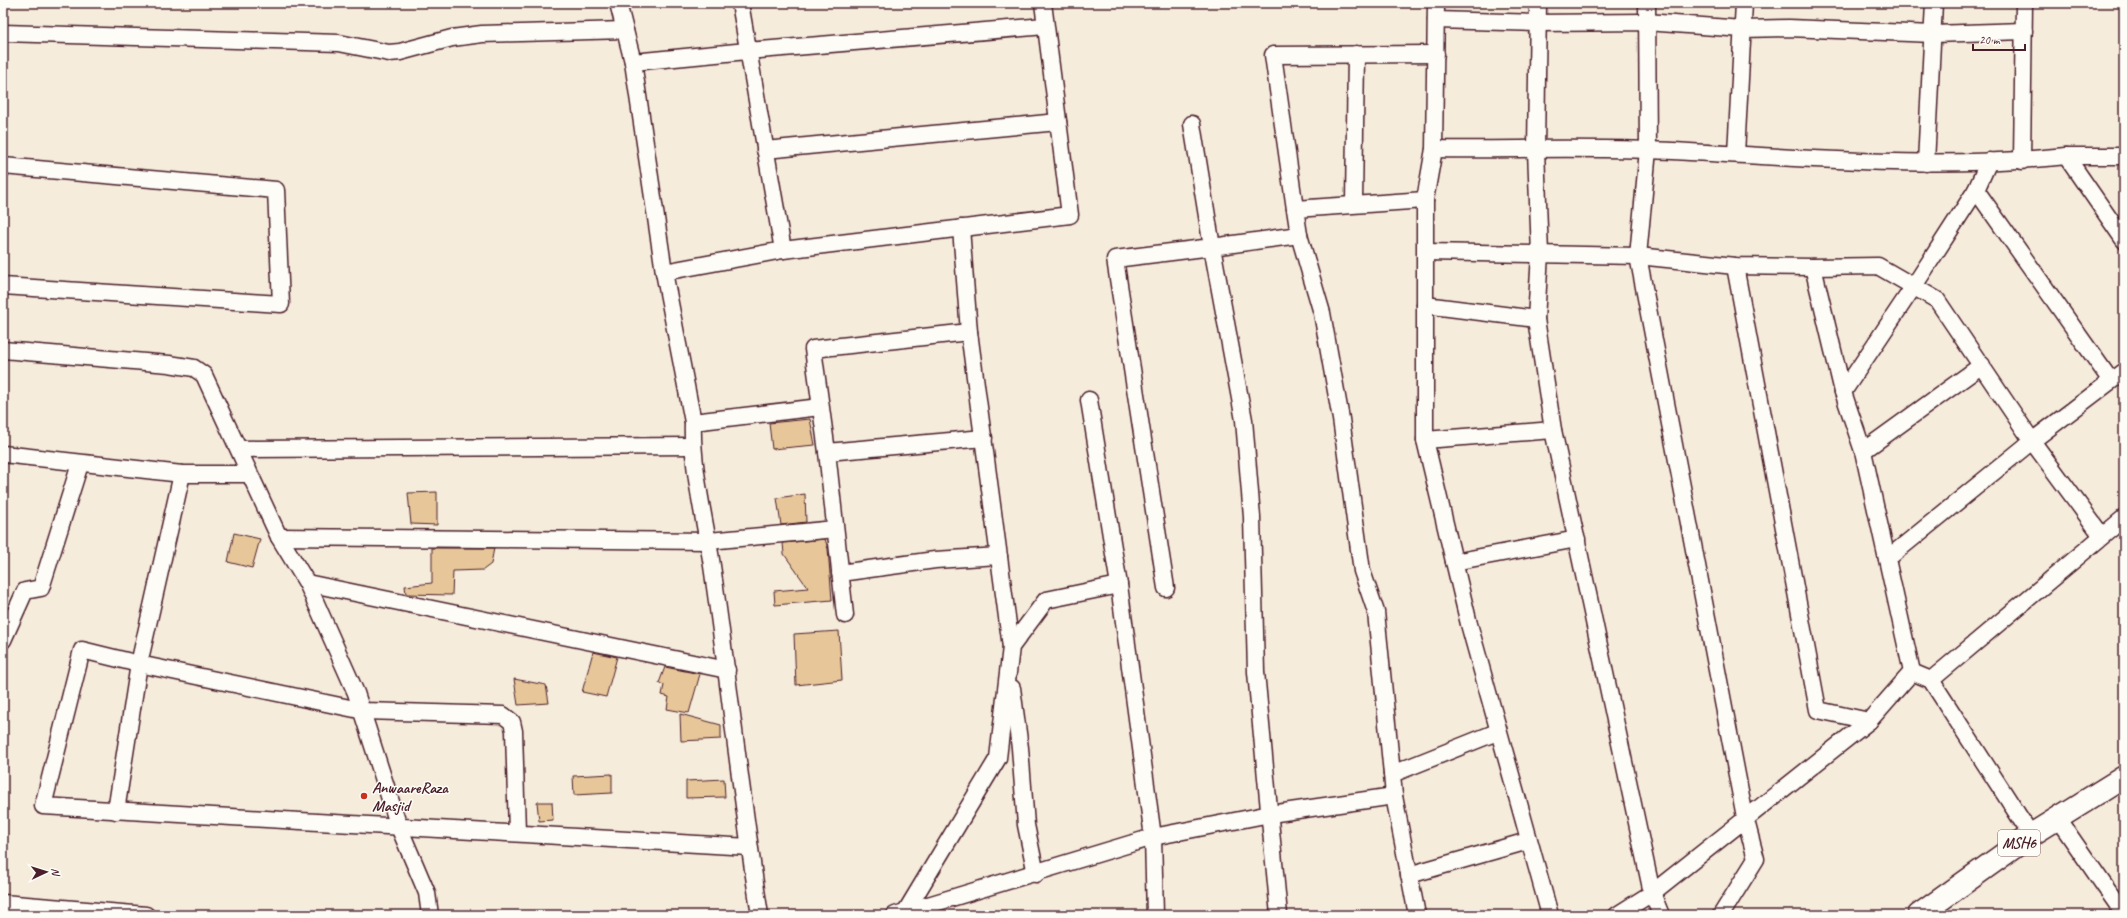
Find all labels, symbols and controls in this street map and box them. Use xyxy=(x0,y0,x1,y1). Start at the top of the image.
scale bar xyxy=(1973,26,2025,52)
text: 20 m xyxy=(1979,32,2001,48)
place label: AnwaareRaza Masjid xyxy=(372,778,449,816)
marker: AnwaareRaza Masjid xyxy=(359,791,369,801)
road number: MSH6 xyxy=(1998,830,2040,856)
north arrow xyxy=(26,852,66,892)
text: N xyxy=(49,867,63,877)

